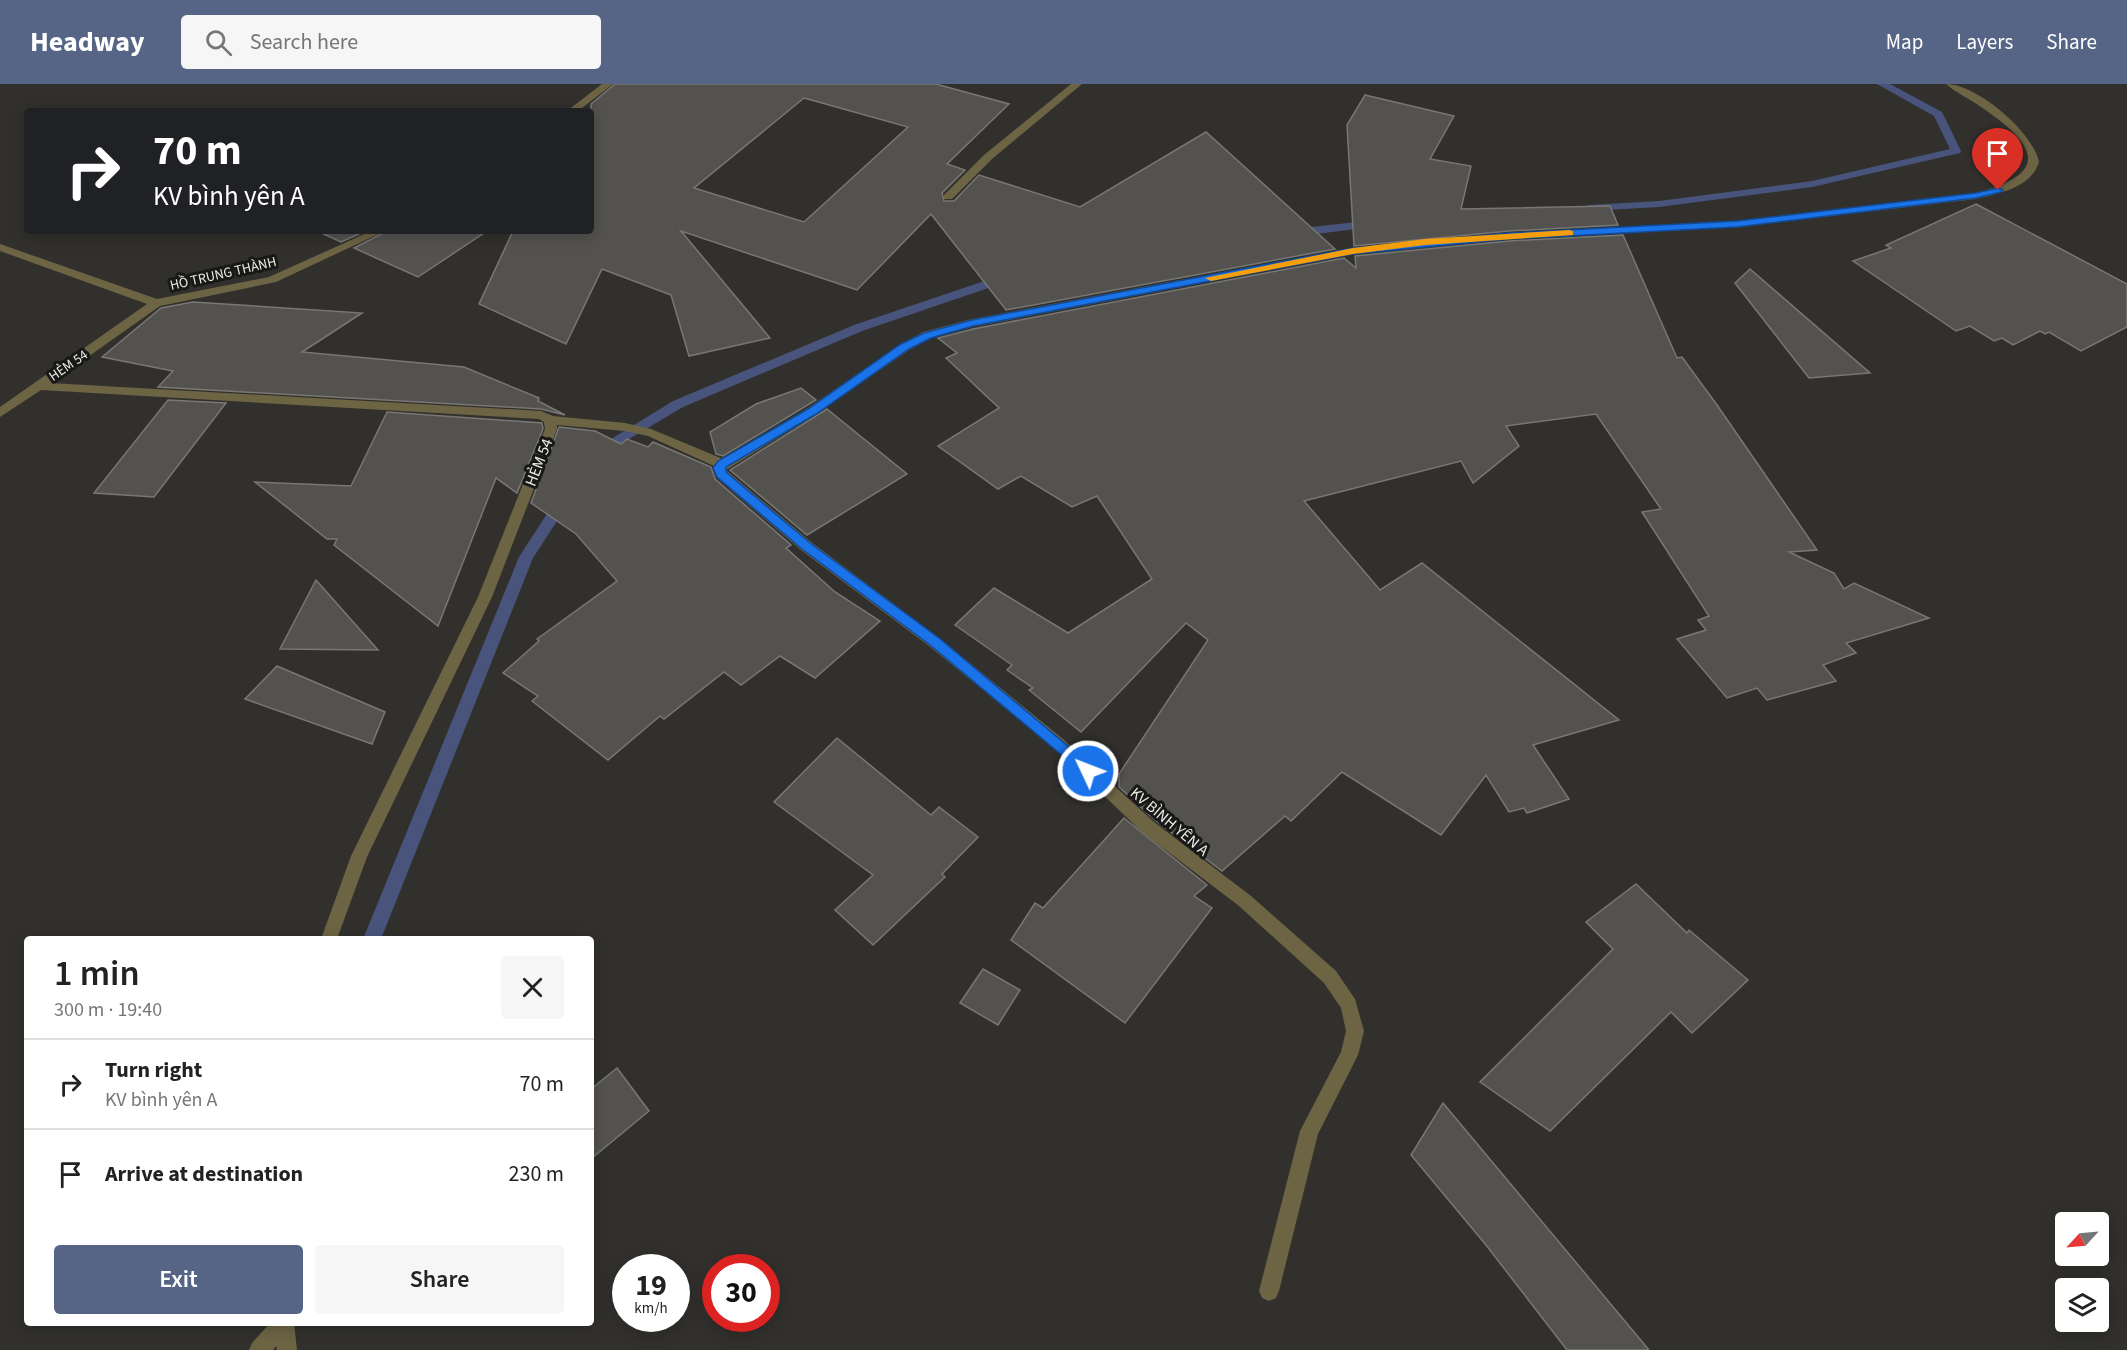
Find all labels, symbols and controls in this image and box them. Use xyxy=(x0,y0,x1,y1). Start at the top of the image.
search box xyxy=(181,15,601,69)
text: Headway xyxy=(30,22,145,62)
icon: search xyxy=(202,26,235,59)
text: Search here xyxy=(250,26,358,58)
text: Map xyxy=(1886,27,1923,57)
text: Layers xyxy=(1956,27,2013,57)
text: Share xyxy=(2046,27,2097,57)
text: 70 m xyxy=(153,121,242,181)
pin xyxy=(1972,128,2023,190)
icon: right xyxy=(54,132,132,210)
icon: arrive xyxy=(1981,137,2014,170)
text: KV bình yên A xyxy=(153,177,305,216)
street label: HỒ TRUNG THÀNH xyxy=(168,252,278,296)
street label: HẺM 54 xyxy=(45,345,92,386)
street label: HẺM 54 xyxy=(520,435,558,489)
position arrow xyxy=(1056,739,1120,803)
street label: KV BÌNH YÊN A xyxy=(1125,782,1214,861)
text: 1 min xyxy=(54,948,140,999)
button: close xyxy=(501,956,564,1019)
text: 300 m · 19:40 xyxy=(54,996,162,1024)
text: Turn right xyxy=(105,1054,202,1086)
icon: right xyxy=(54,1068,87,1101)
text: 70 m xyxy=(519,1068,564,1100)
text: KV bình yên A xyxy=(105,1086,217,1114)
icon: arrive xyxy=(54,1158,87,1191)
text: Arrive at destination xyxy=(105,1158,303,1190)
text: 230 m xyxy=(509,1158,564,1190)
north arrow xyxy=(2055,1212,2109,1266)
map controls xyxy=(2055,1212,2109,1332)
button: Exit xyxy=(54,1245,303,1314)
button: Share xyxy=(315,1245,564,1314)
speed limit sign: 30 xyxy=(702,1254,780,1332)
text: 19 xyxy=(635,1264,667,1307)
button: layers xyxy=(2055,1278,2109,1332)
text: km/h xyxy=(634,1298,668,1319)

